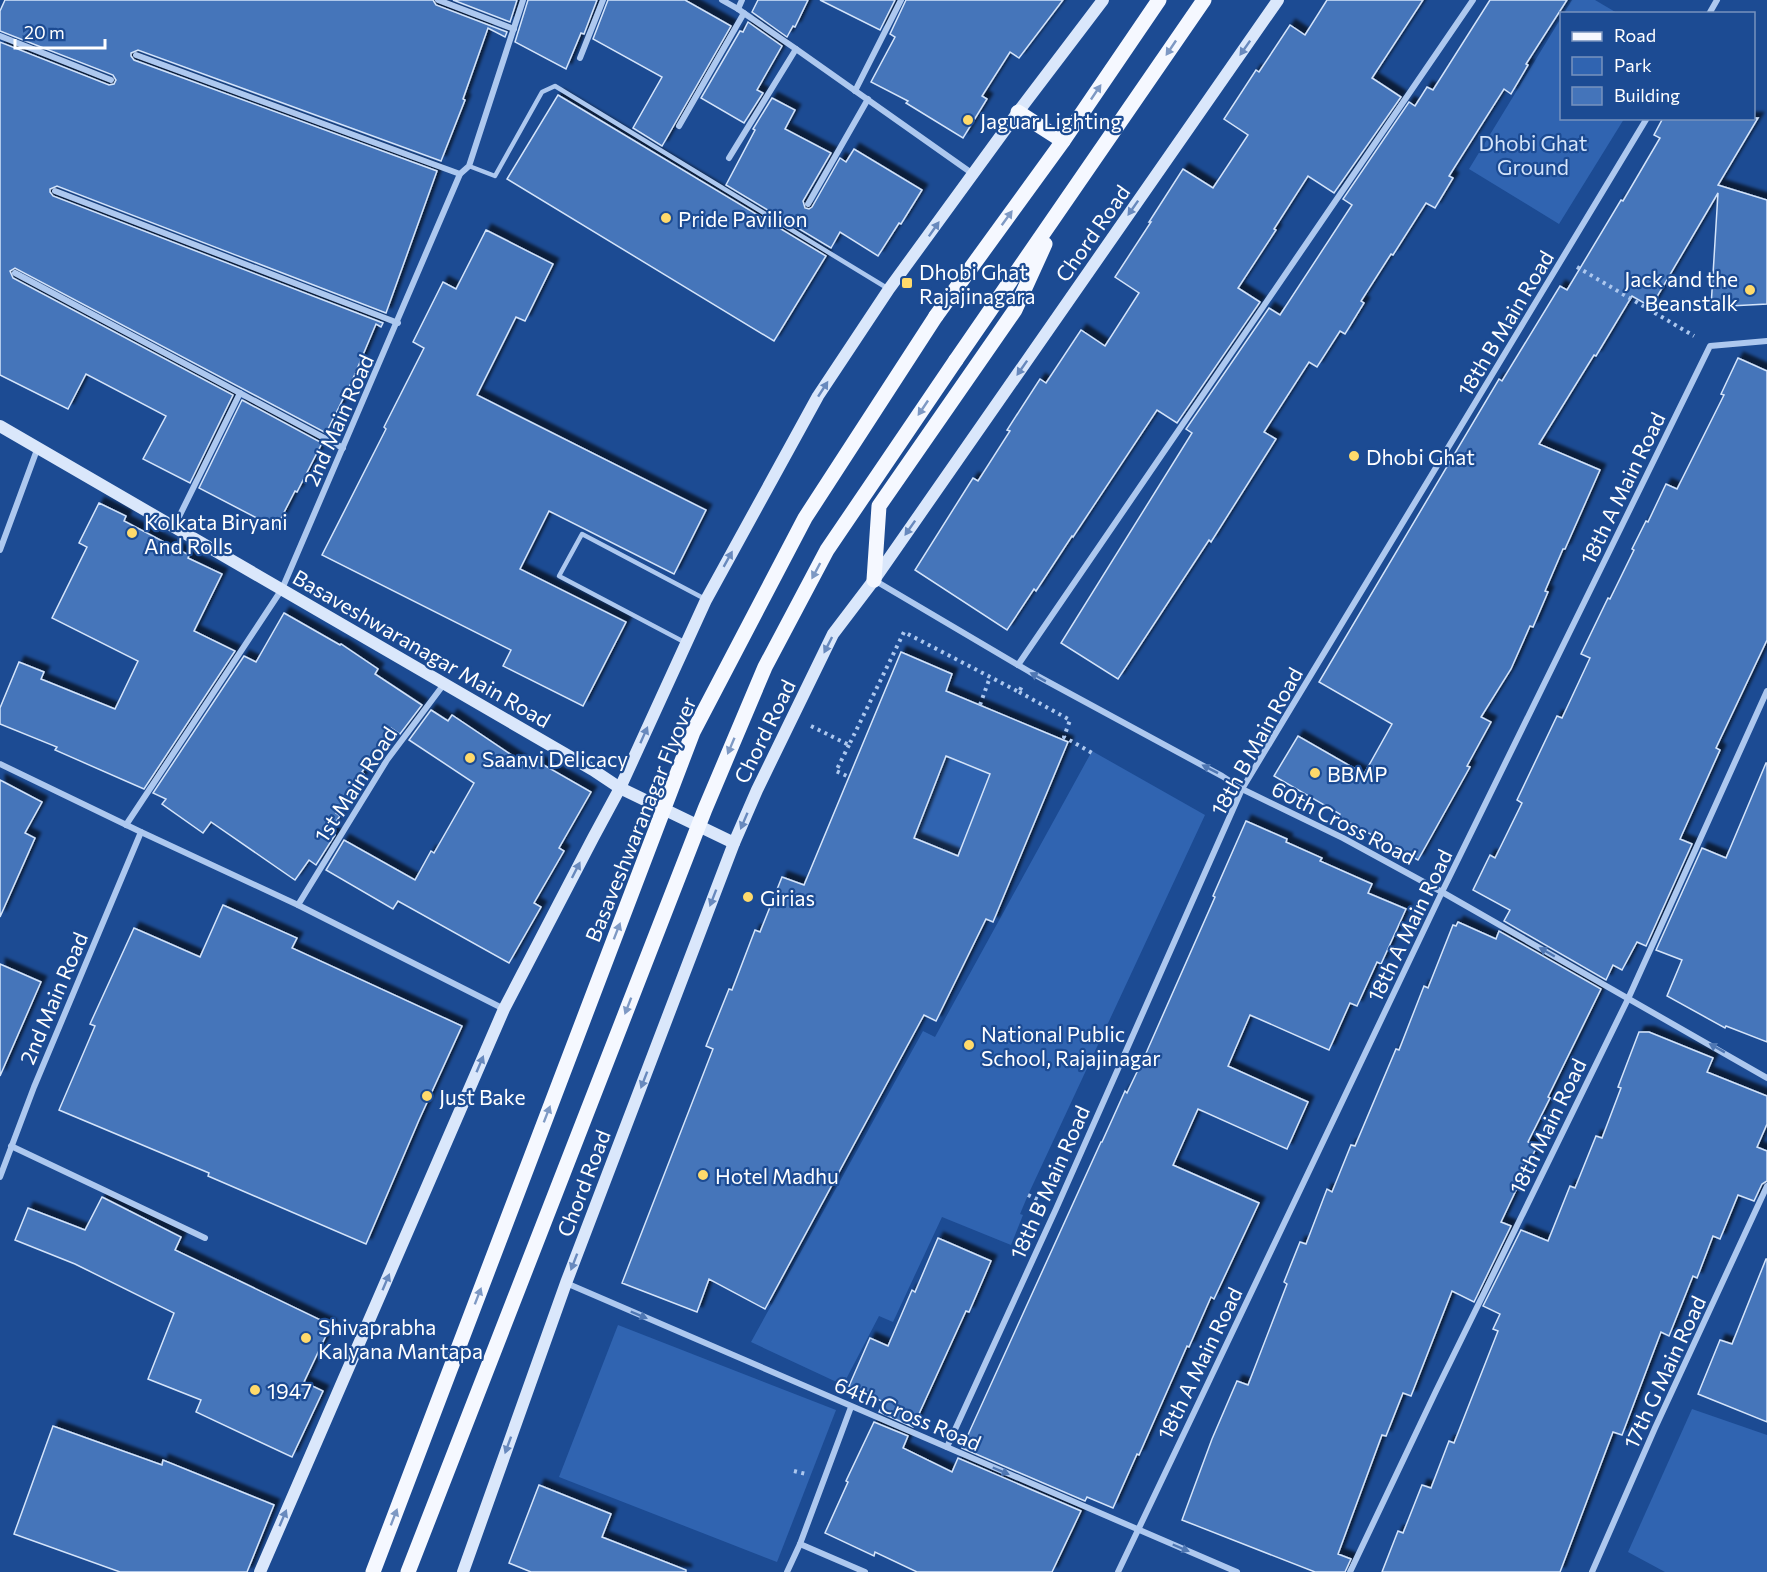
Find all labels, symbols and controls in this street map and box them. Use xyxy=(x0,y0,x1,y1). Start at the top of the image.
scale bar xyxy=(15,12,105,50)
legend xyxy=(1560,12,1755,120)
text: 20 m xyxy=(24,21,65,43)
text: Road xyxy=(1614,24,1656,46)
one-way arrow xyxy=(1165,40,1177,56)
one-way arrow xyxy=(1240,40,1251,56)
text: Park xyxy=(1614,54,1652,76)
text: Building xyxy=(1614,84,1680,106)
one-way arrow xyxy=(1090,85,1102,101)
place label: Jaguar Lighting xyxy=(980,108,1122,133)
marker: Jaguar Lighting xyxy=(961,113,975,127)
park label: Dhobi Ghat Ground xyxy=(1479,130,1587,179)
street label: Chord Road xyxy=(1050,180,1134,286)
one-way arrow xyxy=(1128,200,1139,216)
place label: Pride Pavilion xyxy=(678,206,808,231)
one-way arrow xyxy=(1001,210,1013,226)
marker: Pride Pavilion xyxy=(659,211,673,225)
one-way arrow xyxy=(928,221,940,237)
street label: 18th B Main Road xyxy=(1452,246,1558,400)
place label: Dhobi Ghat Rajajinagara xyxy=(919,259,1035,308)
place label: Jack and the Beanstalk xyxy=(1624,266,1738,315)
marker: Dhobi Ghat Rajajinagara xyxy=(900,276,914,290)
marker: Jack and the Beanstalk xyxy=(1743,283,1757,297)
street label: 2nd Main Road xyxy=(298,350,378,490)
one-way arrow xyxy=(1016,359,1028,375)
one-way arrow xyxy=(817,381,828,397)
one-way arrow xyxy=(918,400,929,416)
street label: 18th A Main Road xyxy=(1574,408,1670,568)
place label: Dhobi Ghat xyxy=(1366,444,1475,469)
marker: Dhobi Ghat xyxy=(1347,449,1361,463)
place label: Kolkata Biryani And Rolls xyxy=(144,509,288,558)
one-way arrow xyxy=(904,519,916,535)
marker: Kolkata Biryani And Rolls xyxy=(125,526,139,540)
one-way arrow xyxy=(723,551,734,567)
one-way arrow xyxy=(811,563,821,580)
street label: Basaveshwaranagar Main Road xyxy=(289,564,555,732)
one-way arrow xyxy=(823,636,833,654)
street label: 18th B Main Road xyxy=(1205,663,1307,819)
one-way arrow xyxy=(1030,671,1046,682)
street label: Chord Road xyxy=(728,675,800,787)
street label: Basaveshwaranagar Flyover xyxy=(579,693,701,945)
street label: 1st Main Road xyxy=(308,722,402,846)
one-way arrow xyxy=(640,726,650,744)
one-way arrow xyxy=(726,738,736,756)
place label: Saanvi Delicacy xyxy=(482,746,628,771)
marker: Saanvi Delicacy xyxy=(463,751,477,765)
place label: BBMP xyxy=(1327,761,1387,786)
one-way arrow xyxy=(1201,764,1218,774)
marker: BBMP xyxy=(1308,766,1322,780)
street label: 60th Cross Road xyxy=(1268,775,1420,869)
one-way arrow xyxy=(739,812,748,829)
street label: 18th A Main Road xyxy=(1361,845,1457,1005)
one-way arrow xyxy=(571,862,580,879)
place label: Girias xyxy=(760,885,815,910)
one-way arrow xyxy=(708,889,717,907)
marker: Girias xyxy=(741,890,755,904)
one-way arrow xyxy=(612,922,622,940)
street label: 2nd Main Road xyxy=(14,928,92,1068)
one-way arrow xyxy=(1539,947,1555,958)
one-way arrow xyxy=(623,997,633,1015)
place label: National Public School, Rajajinagar xyxy=(981,1021,1161,1070)
marker: National Public School, Rajajinagar xyxy=(962,1038,976,1052)
one-way arrow xyxy=(1708,1043,1725,1053)
street label: 18th Main Road xyxy=(1503,1054,1591,1198)
one-way arrow xyxy=(475,1055,485,1073)
one-way arrow xyxy=(638,1071,648,1089)
place label: Just Bake xyxy=(439,1084,526,1109)
marker: Just Bake xyxy=(420,1089,434,1103)
street label: 18th B Main Road xyxy=(1004,1101,1094,1263)
one-way arrow xyxy=(543,1104,553,1122)
street label: Chord Road xyxy=(551,1126,615,1240)
place label: Hotel Madhu xyxy=(715,1163,839,1188)
marker: Hotel Madhu xyxy=(696,1168,710,1182)
one-way arrow xyxy=(569,1253,578,1271)
one-way arrow xyxy=(381,1272,391,1290)
street label: 18th A Main Road xyxy=(1151,1283,1247,1443)
one-way arrow xyxy=(474,1287,483,1305)
street label: 17th G Main Road xyxy=(1618,1292,1710,1452)
one-way arrow xyxy=(630,1310,648,1320)
place label: Shivaprabha Kalyana Mantapa xyxy=(318,1314,483,1363)
marker: Shivaprabha Kalyana Mantapa xyxy=(299,1331,313,1345)
street label: 64th Cross Road xyxy=(831,1371,985,1455)
place label: 1947 xyxy=(267,1378,312,1403)
marker: 1947 xyxy=(248,1383,262,1397)
one-way arrow xyxy=(502,1437,512,1455)
one-way arrow xyxy=(993,1466,1011,1476)
one-way arrow xyxy=(389,1508,399,1526)
one-way arrow xyxy=(279,1510,288,1527)
one-way arrow xyxy=(1172,1543,1190,1553)

